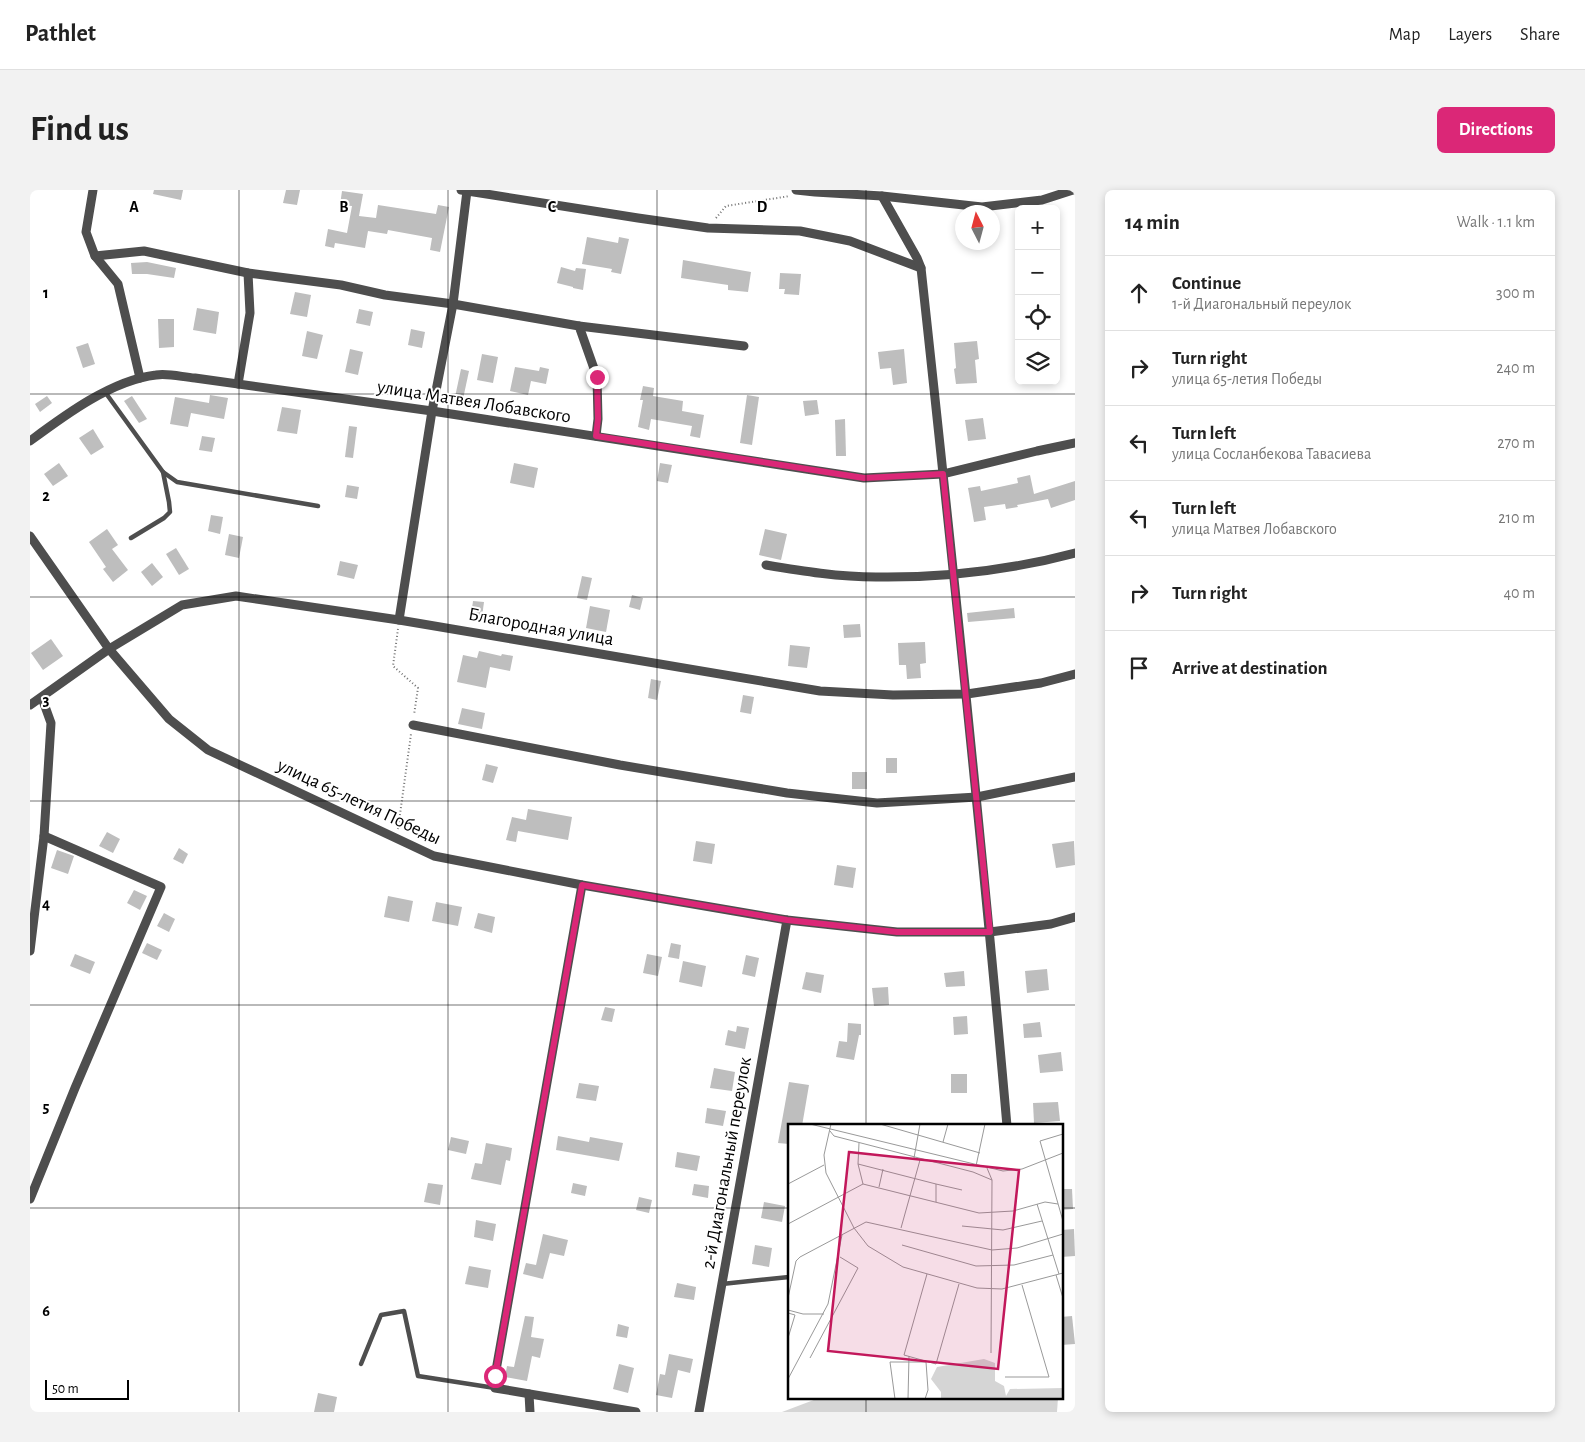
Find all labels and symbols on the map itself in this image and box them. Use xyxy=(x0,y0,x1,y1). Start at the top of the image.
text: A xyxy=(129,199,139,215)
text: B xyxy=(339,199,349,215)
text: C xyxy=(548,199,557,215)
text: D xyxy=(757,199,768,215)
north arrow xyxy=(955,205,1000,250)
text: 1 xyxy=(43,285,49,301)
route end xyxy=(586,366,609,389)
street label: улица Матвея Лобавского xyxy=(375,377,572,427)
text: 2 xyxy=(42,488,50,504)
street label: Благородная улица xyxy=(467,605,616,649)
text: 3 xyxy=(43,692,50,708)
street label: улица 65-летия Победы xyxy=(273,755,444,848)
text: 4 xyxy=(42,896,50,912)
street label: 2-й Диагональный переулок xyxy=(699,1055,755,1271)
text: 5 xyxy=(43,1099,50,1115)
inset map xyxy=(788,1124,1062,1400)
text: 6 xyxy=(42,1303,50,1319)
route start xyxy=(484,1365,507,1388)
scale bar xyxy=(45,1377,129,1400)

